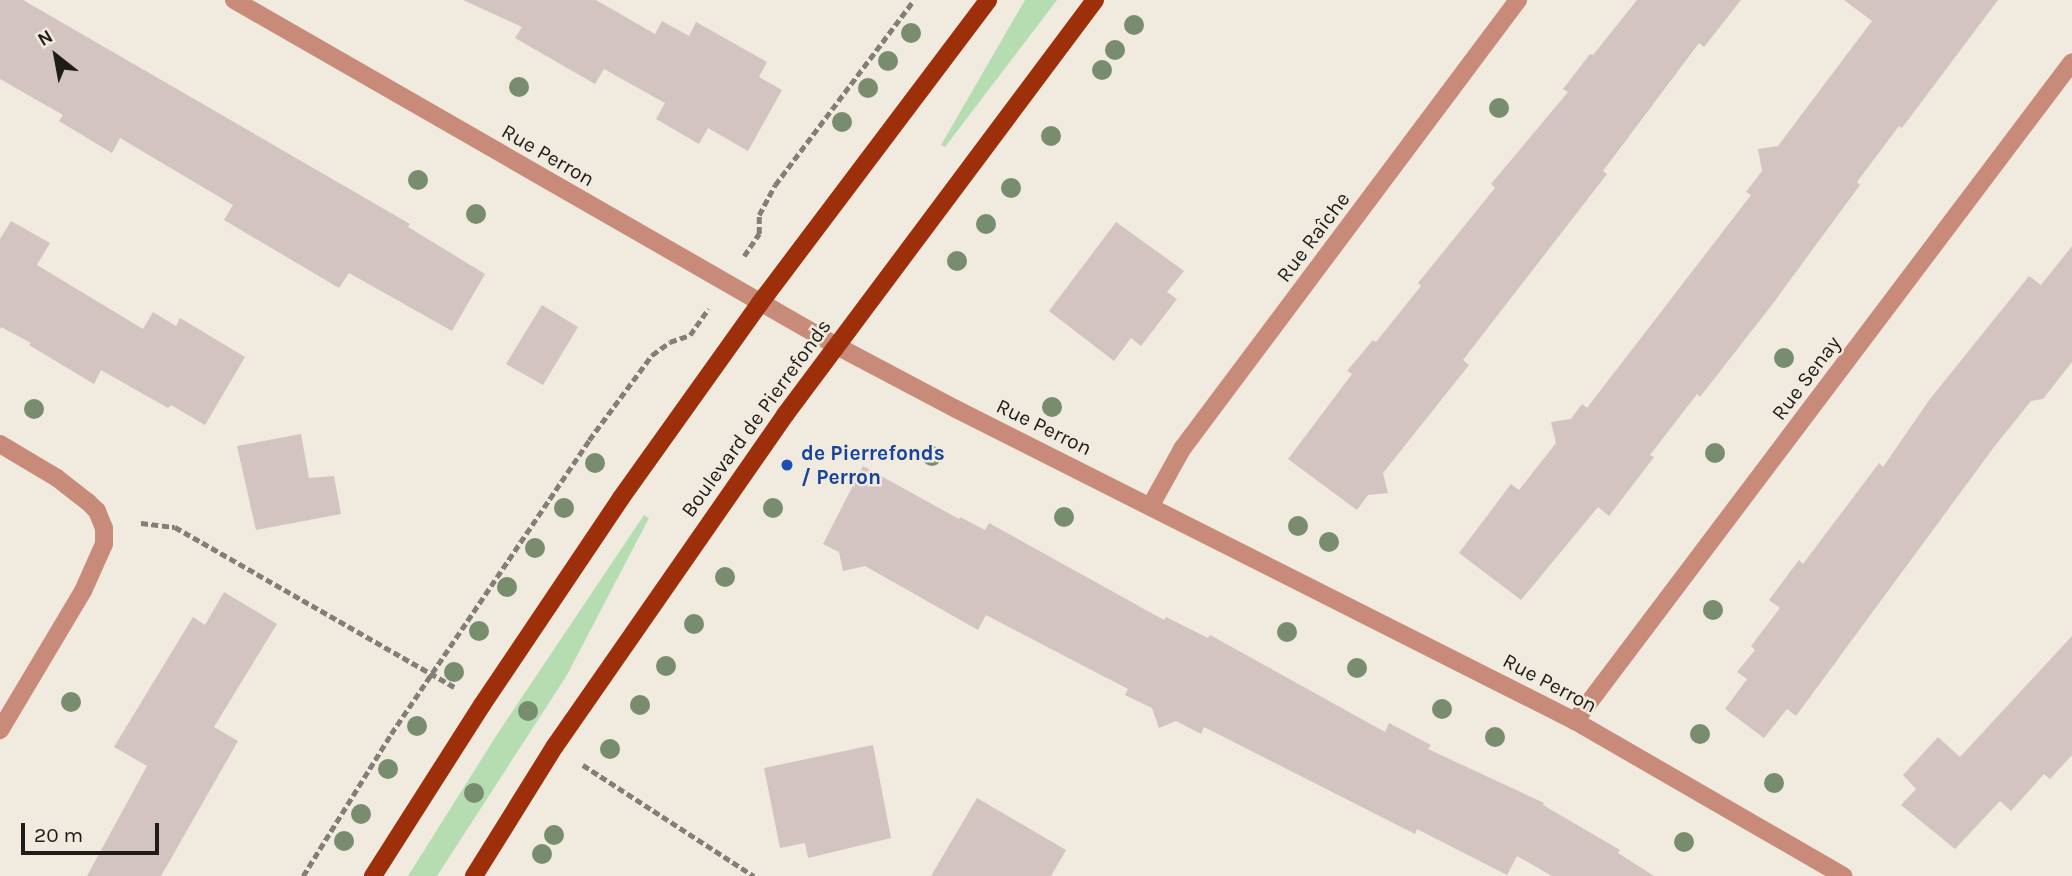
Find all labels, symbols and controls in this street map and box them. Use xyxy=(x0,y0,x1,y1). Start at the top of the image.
north arrow xyxy=(21,21,91,91)
text: N xyxy=(34,25,57,51)
street label: Rue Perron xyxy=(497,118,599,192)
street label: Rue Raîche xyxy=(1271,187,1355,287)
street label: Boulevard de Pierrefonds xyxy=(676,314,836,522)
street label: Rue Senay xyxy=(1766,331,1846,425)
street label: Rue Perron xyxy=(992,393,1096,461)
place label: de Pierrefonds / Perron xyxy=(801,440,945,490)
marker: de Pierrefonds / Perron xyxy=(779,457,795,473)
street label: Rue Perron xyxy=(1499,648,1601,718)
scale bar xyxy=(24,810,163,854)
text: 20 m xyxy=(34,823,83,847)

